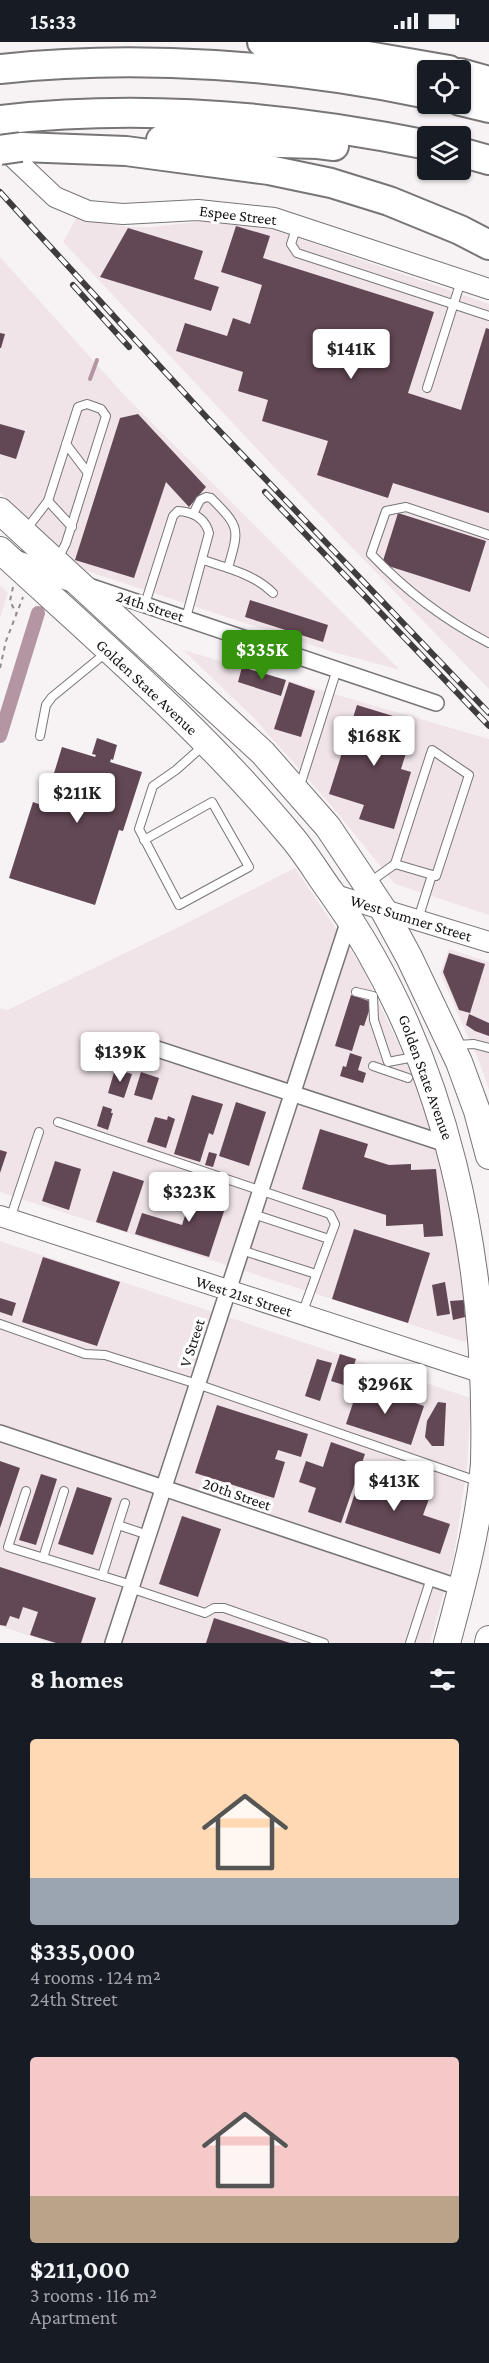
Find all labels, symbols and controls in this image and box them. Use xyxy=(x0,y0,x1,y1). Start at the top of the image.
text: 15:33 xyxy=(30,9,77,34)
map controls xyxy=(417,60,471,180)
button: locate xyxy=(417,60,471,114)
button: layers xyxy=(417,126,471,180)
street label: Espee Street xyxy=(198,202,278,229)
pin: $141K xyxy=(309,329,393,380)
text: $141K xyxy=(327,337,375,359)
street label: 24th Street xyxy=(114,587,187,625)
pin: $335K xyxy=(220,630,304,681)
street label: Golden State Avenue xyxy=(93,636,201,738)
text: $335K xyxy=(236,638,288,660)
pin: $168K xyxy=(332,716,416,767)
text: $168K xyxy=(348,724,400,746)
pin: $211K xyxy=(35,773,119,824)
text: $211K xyxy=(53,781,101,803)
street label: West Sumner Street xyxy=(348,891,475,945)
street label: Golden State Avenue xyxy=(395,1012,457,1142)
pin: $139K xyxy=(78,1032,162,1083)
text: $139K xyxy=(95,1040,145,1062)
pin: $323K xyxy=(147,1172,231,1223)
text: $323K xyxy=(163,1180,215,1202)
street label: West 21st Street xyxy=(194,1272,295,1320)
street label: V Street xyxy=(176,1316,208,1369)
pin: $296K xyxy=(343,1364,427,1415)
text: $296K xyxy=(358,1372,412,1394)
pin: $413K xyxy=(352,1461,436,1512)
text: $413K xyxy=(369,1469,419,1491)
street label: 20th Street xyxy=(201,1474,274,1514)
icon: filters xyxy=(426,1663,459,1696)
text: 8 homes xyxy=(30,1665,123,1694)
icon: home xyxy=(191,1778,299,1886)
text: $335,000 xyxy=(30,1937,135,1966)
text: 4 rooms · 124 m² xyxy=(30,1966,161,1988)
text: 24th Street xyxy=(30,1988,118,2010)
icon: home xyxy=(191,2096,299,2204)
text: $211,000 xyxy=(30,2255,130,2284)
text: 3 rooms · 116 m² xyxy=(30,2284,157,2306)
text: Apartment xyxy=(30,2306,117,2328)

